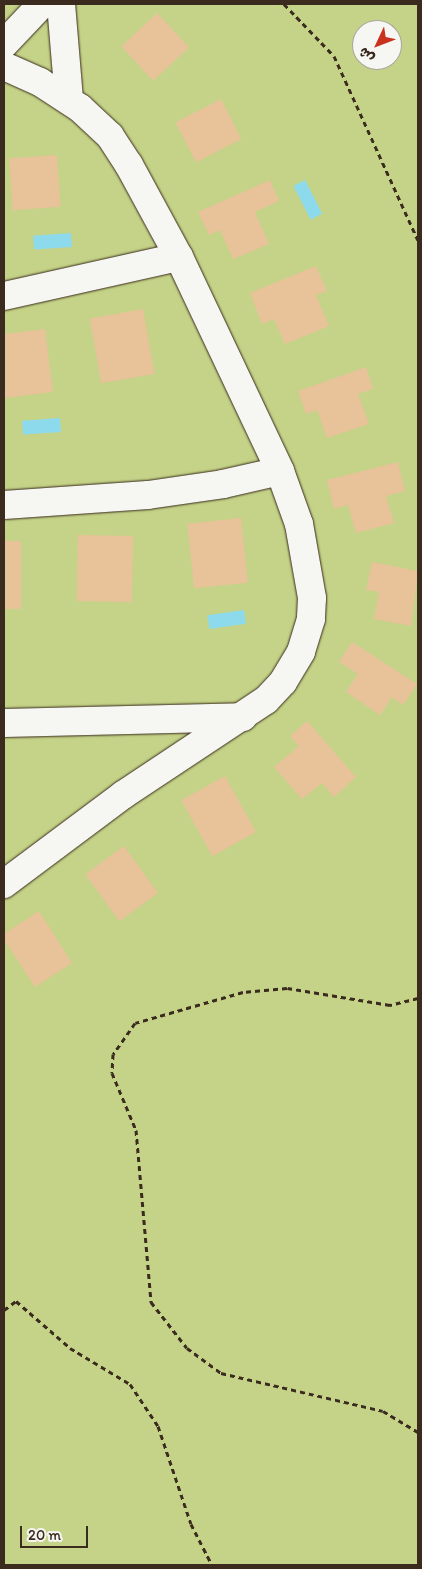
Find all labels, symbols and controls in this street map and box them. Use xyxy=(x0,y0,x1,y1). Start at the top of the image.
north arrow xyxy=(352,20,402,70)
text: ش xyxy=(355,43,378,66)
scale bar xyxy=(22,1516,90,1548)
text: 20 m xyxy=(28,1526,61,1544)

